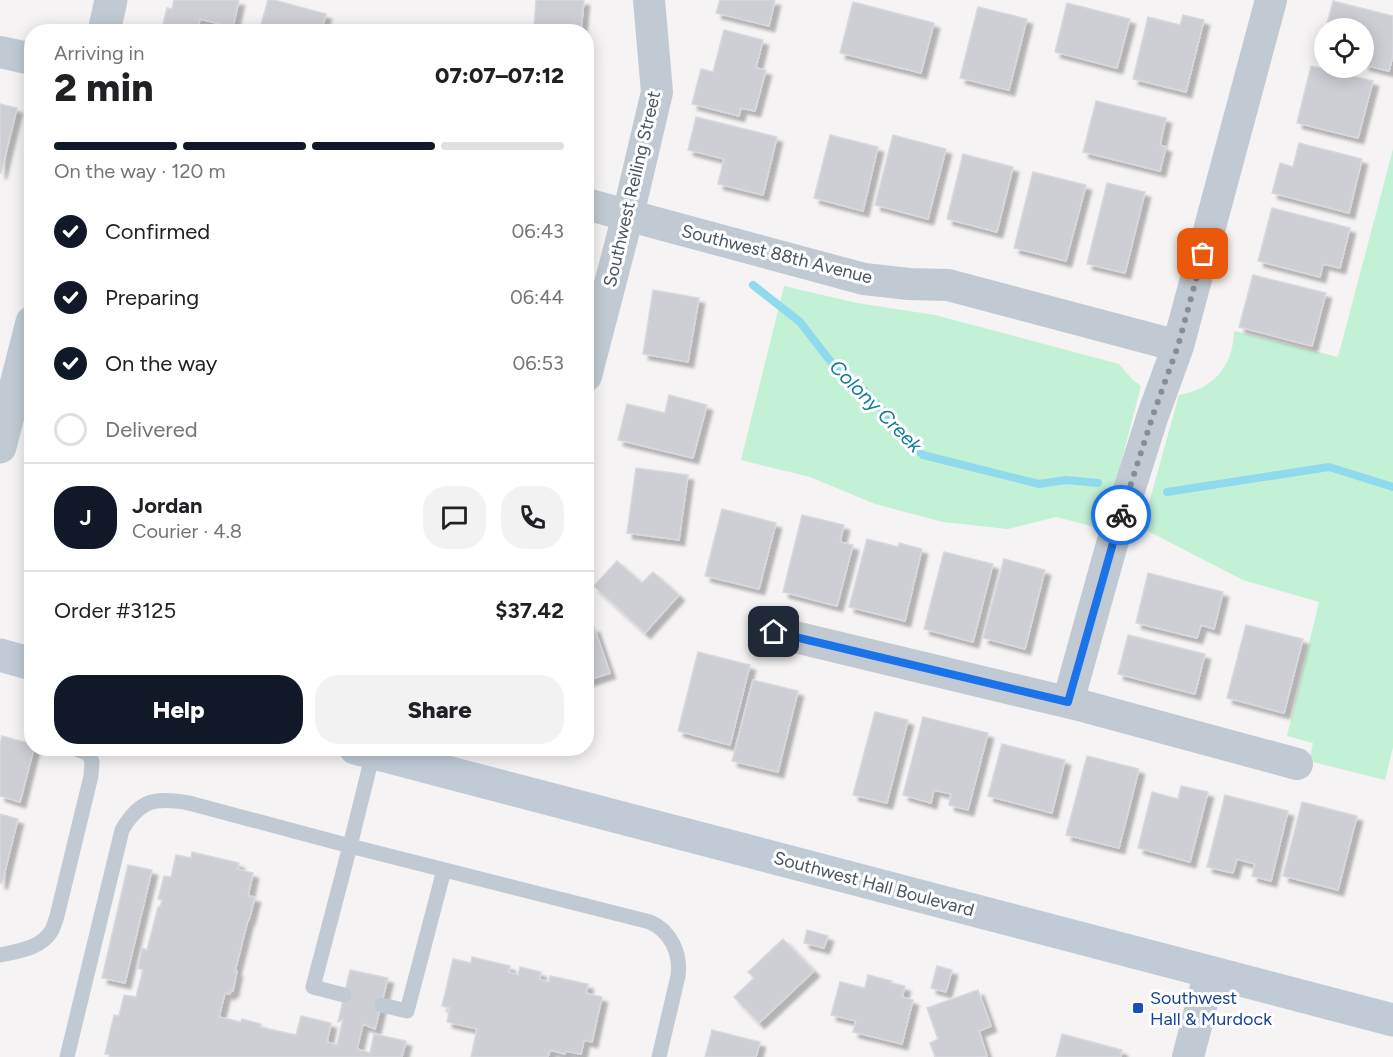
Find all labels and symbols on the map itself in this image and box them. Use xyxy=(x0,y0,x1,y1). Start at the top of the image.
street label: Southwest Reiling Street xyxy=(599,89,665,289)
street label: Southwest 88th Avenue xyxy=(679,220,875,288)
pin xyxy=(1177,228,1228,279)
water label: Colony Creek xyxy=(825,355,928,458)
courier xyxy=(1091,485,1151,545)
pin xyxy=(748,606,799,657)
street label: Southwest Hall Boulevard xyxy=(771,847,977,921)
place label: Southwest Hall & Murdock xyxy=(1150,987,1272,1030)
marker: Southwest Hall & Murdock xyxy=(1131,1001,1145,1015)

